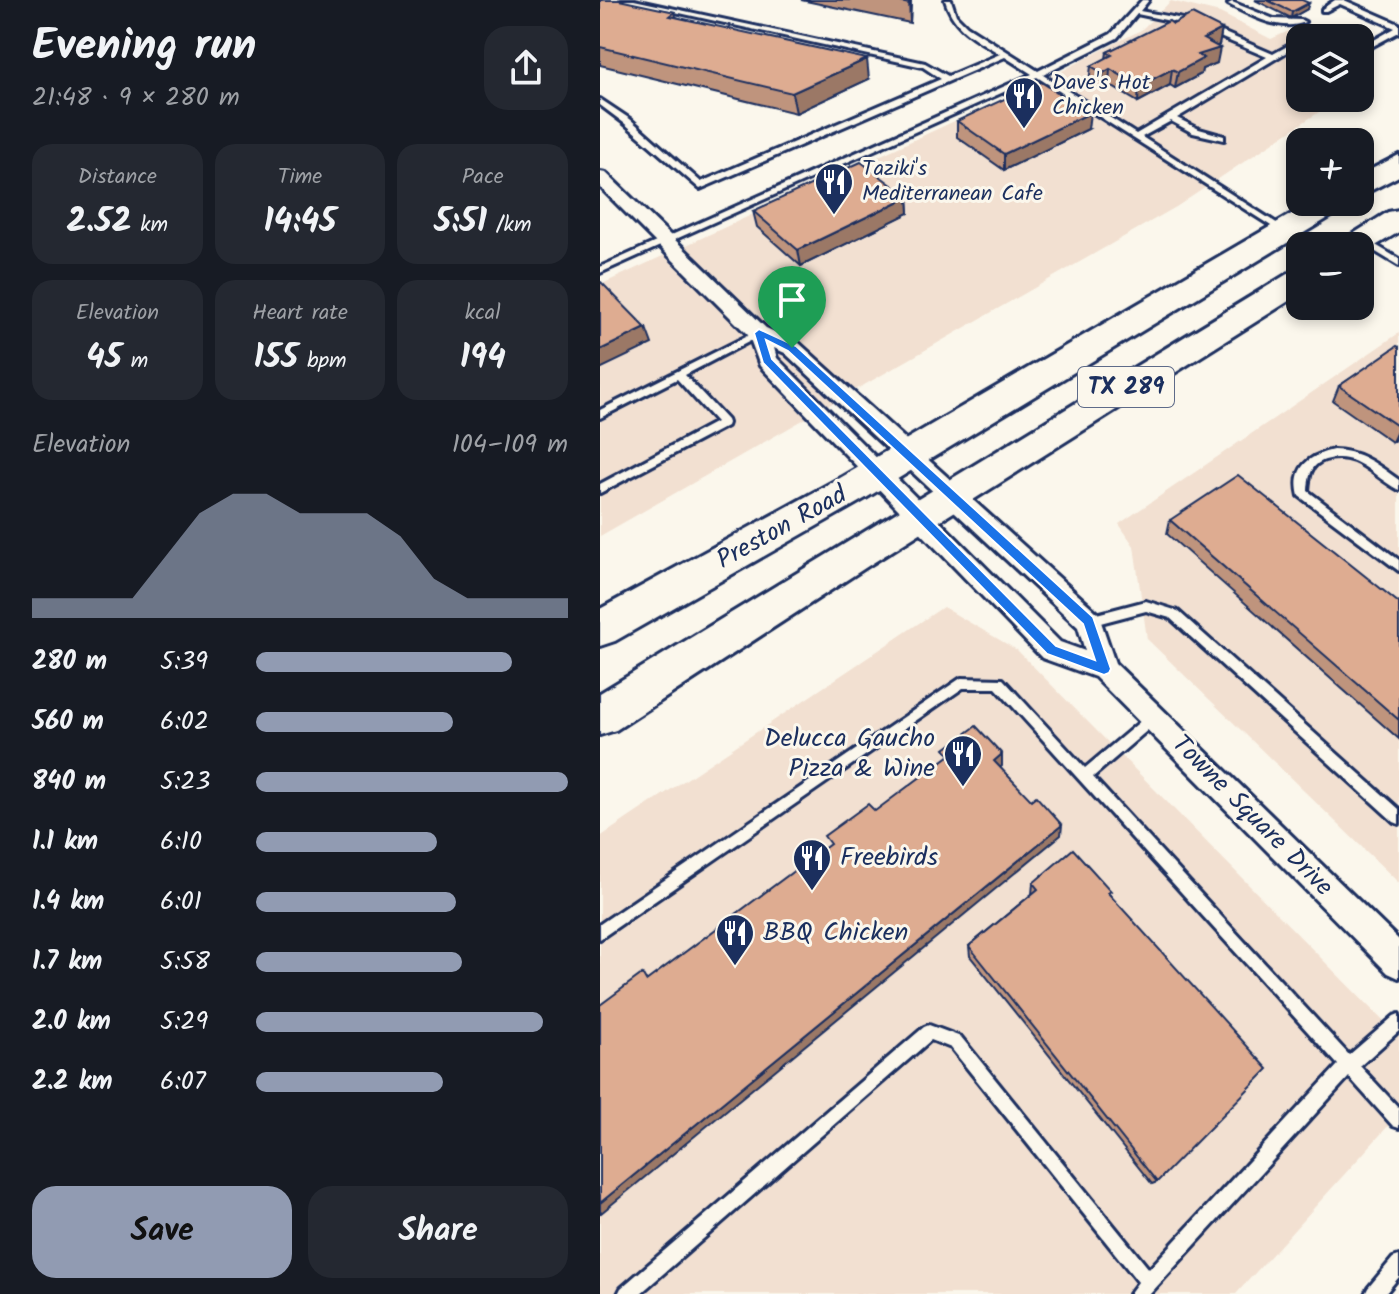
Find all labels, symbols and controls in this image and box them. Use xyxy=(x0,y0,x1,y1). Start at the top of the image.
text: Evening run xyxy=(32,12,256,82)
map controls xyxy=(1286,24,1374,320)
button: layers xyxy=(1286,24,1374,112)
button: share xyxy=(484,26,568,110)
place label: Dave's Hot Chicken xyxy=(1052,66,1151,126)
restaurant icon: Dave's Hot Chicken xyxy=(1003,75,1045,130)
text: 21:48 · 9 × 280 m xyxy=(32,77,240,119)
button: + xyxy=(1286,128,1374,216)
place label: Taziki's Mediterranean Cafe xyxy=(862,152,1043,212)
text: Distance xyxy=(78,160,157,195)
text: Time xyxy=(278,160,322,195)
text: Pace xyxy=(462,160,504,195)
restaurant icon: Taziki's Mediterranean Cafe xyxy=(813,161,855,216)
text: 2.52 xyxy=(67,195,131,249)
text: 14:45 xyxy=(264,195,336,249)
text: 5:51 xyxy=(434,195,487,249)
text: km xyxy=(131,208,168,243)
text: /km xyxy=(487,208,531,243)
button: − xyxy=(1286,232,1374,320)
pin xyxy=(758,266,826,348)
icon: arrive xyxy=(770,278,814,322)
text: Elevation xyxy=(76,296,159,331)
text: Heart rate xyxy=(252,296,348,331)
text: kcal xyxy=(465,296,501,331)
text: 45 xyxy=(86,331,122,385)
text: 155 xyxy=(253,331,298,385)
text: 194 xyxy=(460,331,506,385)
text: m xyxy=(122,344,148,379)
text: bpm xyxy=(298,344,347,379)
road number: TX 289 xyxy=(1078,367,1174,407)
text: Elevation xyxy=(32,424,130,466)
text: 104–109 m xyxy=(452,424,568,466)
street label: Preston Road xyxy=(709,474,856,581)
text: 280 m xyxy=(32,641,107,683)
text: 5:39 xyxy=(160,641,208,683)
text: 560 m xyxy=(32,701,104,743)
text: 6:02 xyxy=(160,701,209,743)
place label: Delucca Gaucho Pizza & Wine xyxy=(764,718,935,790)
street label: Towne Square Drive xyxy=(1161,725,1343,907)
restaurant icon: Delucca Gaucho Pizza & Wine xyxy=(942,733,984,788)
text: 840 m xyxy=(32,761,106,803)
text: 5:23 xyxy=(160,761,210,803)
text: 1.1 km xyxy=(32,821,98,863)
text: 6:10 xyxy=(160,821,202,863)
restaurant icon: Freebirds xyxy=(791,837,833,892)
place label: Freebirds xyxy=(840,837,938,879)
text: 1.4 km xyxy=(32,881,104,923)
text: 6:01 xyxy=(160,881,202,923)
restaurant icon: BBQ Chicken xyxy=(714,912,756,967)
place label: BBQ Chicken xyxy=(763,912,908,954)
text: 1.7 km xyxy=(32,941,102,983)
text: 5:58 xyxy=(160,941,210,983)
text: 2.0 km xyxy=(32,1001,111,1043)
text: 5:29 xyxy=(160,1001,208,1043)
text: 2.2 km xyxy=(32,1061,113,1103)
text: 6:07 xyxy=(160,1061,206,1103)
button: Save xyxy=(32,1186,292,1278)
button: Share xyxy=(308,1186,568,1278)

